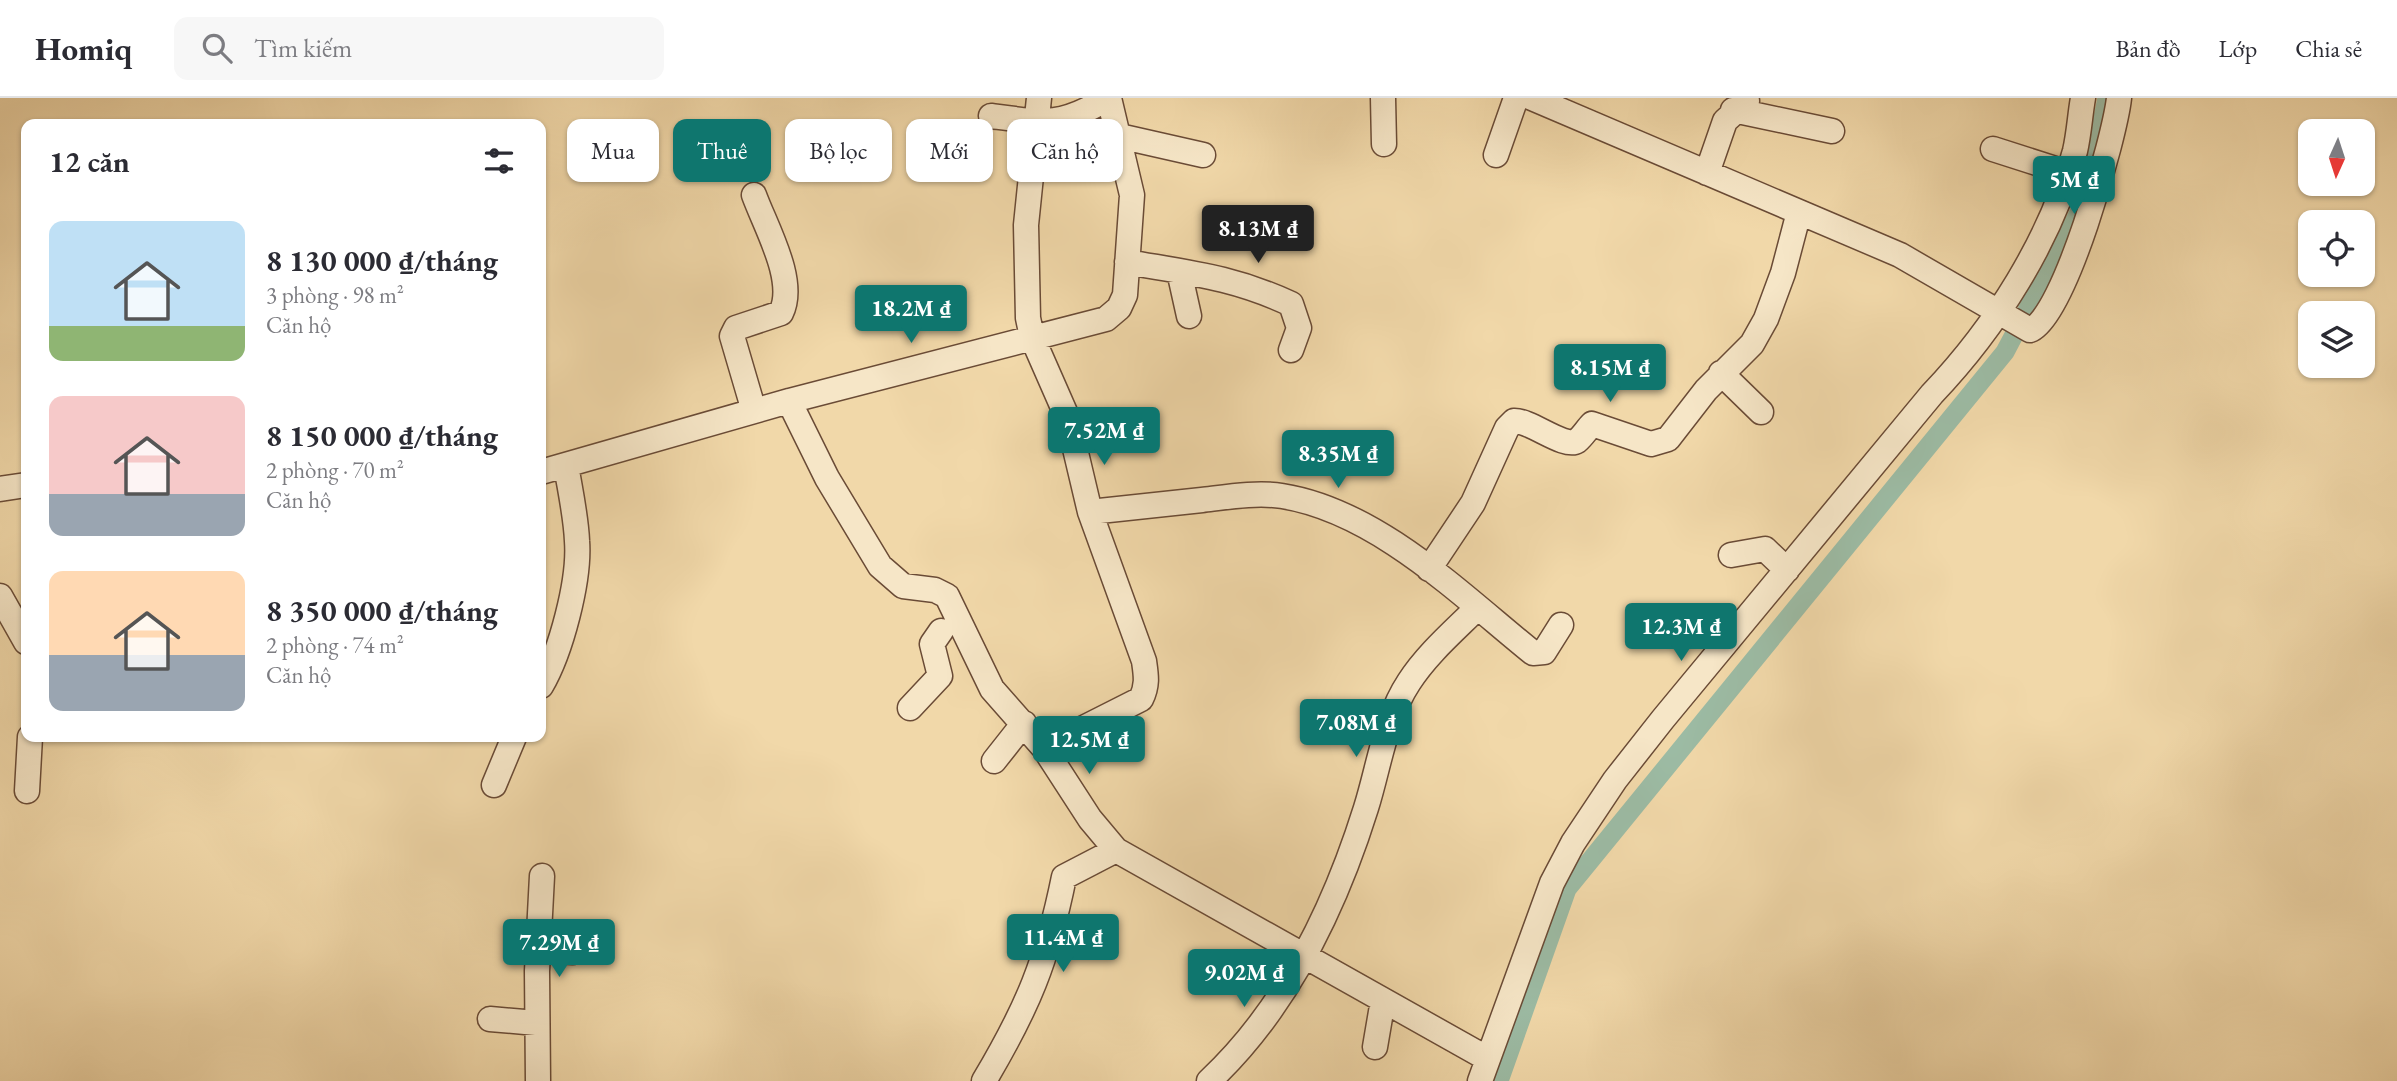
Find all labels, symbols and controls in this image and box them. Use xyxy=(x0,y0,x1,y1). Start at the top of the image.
search box xyxy=(174,17,664,80)
text: Homiq xyxy=(35,27,132,70)
icon: search xyxy=(198,29,236,67)
text: Tìm kiếm xyxy=(254,31,352,65)
text: Bản đồ xyxy=(2115,33,2181,64)
text: Lớp xyxy=(2219,33,2257,64)
text: Chia sẻ xyxy=(2295,33,2362,64)
chip: Mua xyxy=(567,119,659,182)
chip: Thuê xyxy=(673,119,771,182)
chip: Bộ lọc xyxy=(785,119,892,182)
chip: Mới xyxy=(906,119,993,182)
chip: Căn hộ xyxy=(1007,119,1123,182)
north arrow xyxy=(2298,119,2375,196)
map controls xyxy=(2298,119,2375,378)
text: 12 căn xyxy=(49,142,130,181)
icon: filters xyxy=(480,142,518,180)
pin: 5M ₫ xyxy=(2033,156,2115,216)
text: 5M ₫ xyxy=(2049,164,2099,194)
pin: 8.13M ₫ xyxy=(1193,206,1323,265)
button: locate xyxy=(2298,210,2375,287)
text: 8.13M ₫ xyxy=(1218,213,1298,243)
text: 8 130 000 ₫/tháng xyxy=(266,241,498,280)
icon: home xyxy=(105,249,189,333)
text: 3 phòng · 98 m² xyxy=(266,280,404,310)
pin: 18.2M ₫ xyxy=(846,286,976,345)
text: 18.2M ₫ xyxy=(871,293,951,323)
button: layers xyxy=(2298,301,2375,378)
text: Căn hộ xyxy=(266,310,331,340)
pin: 8.15M ₫ xyxy=(1545,344,1675,404)
text: 8.15M ₫ xyxy=(1570,352,1650,382)
pin: 7.52M ₫ xyxy=(1039,408,1169,467)
text: 7.52M ₫ xyxy=(1064,415,1144,445)
text: 8 150 000 ₫/tháng xyxy=(266,416,498,455)
icon: home xyxy=(105,424,189,508)
pin: 8.35M ₫ xyxy=(1273,430,1403,490)
text: 8.35M ₫ xyxy=(1298,438,1378,468)
text: 2 phòng · 70 m² xyxy=(266,455,404,485)
text: Căn hộ xyxy=(266,485,331,515)
text: 8 350 000 ₫/tháng xyxy=(266,591,498,630)
icon: home xyxy=(105,599,189,683)
pin: 12.3M ₫ xyxy=(1616,603,1746,663)
text: 12.3M ₫ xyxy=(1641,611,1721,641)
text: 2 phòng · 74 m² xyxy=(266,630,404,660)
text: Căn hộ xyxy=(266,660,331,690)
pin: 7.08M ₫ xyxy=(1291,700,1421,759)
text: 7.08M ₫ xyxy=(1316,707,1396,737)
pin: 12.5M ₫ xyxy=(1024,716,1154,776)
text: 12.5M ₫ xyxy=(1049,724,1129,754)
pin: 11.4M ₫ xyxy=(998,914,1128,974)
pin: 7.29M ₫ xyxy=(494,920,624,979)
text: 11.4M ₫ xyxy=(1023,922,1103,952)
text: 7.29M ₫ xyxy=(519,927,599,957)
pin: 9.02M ₫ xyxy=(1179,950,1309,1009)
text: 9.02M ₫ xyxy=(1204,957,1284,987)

